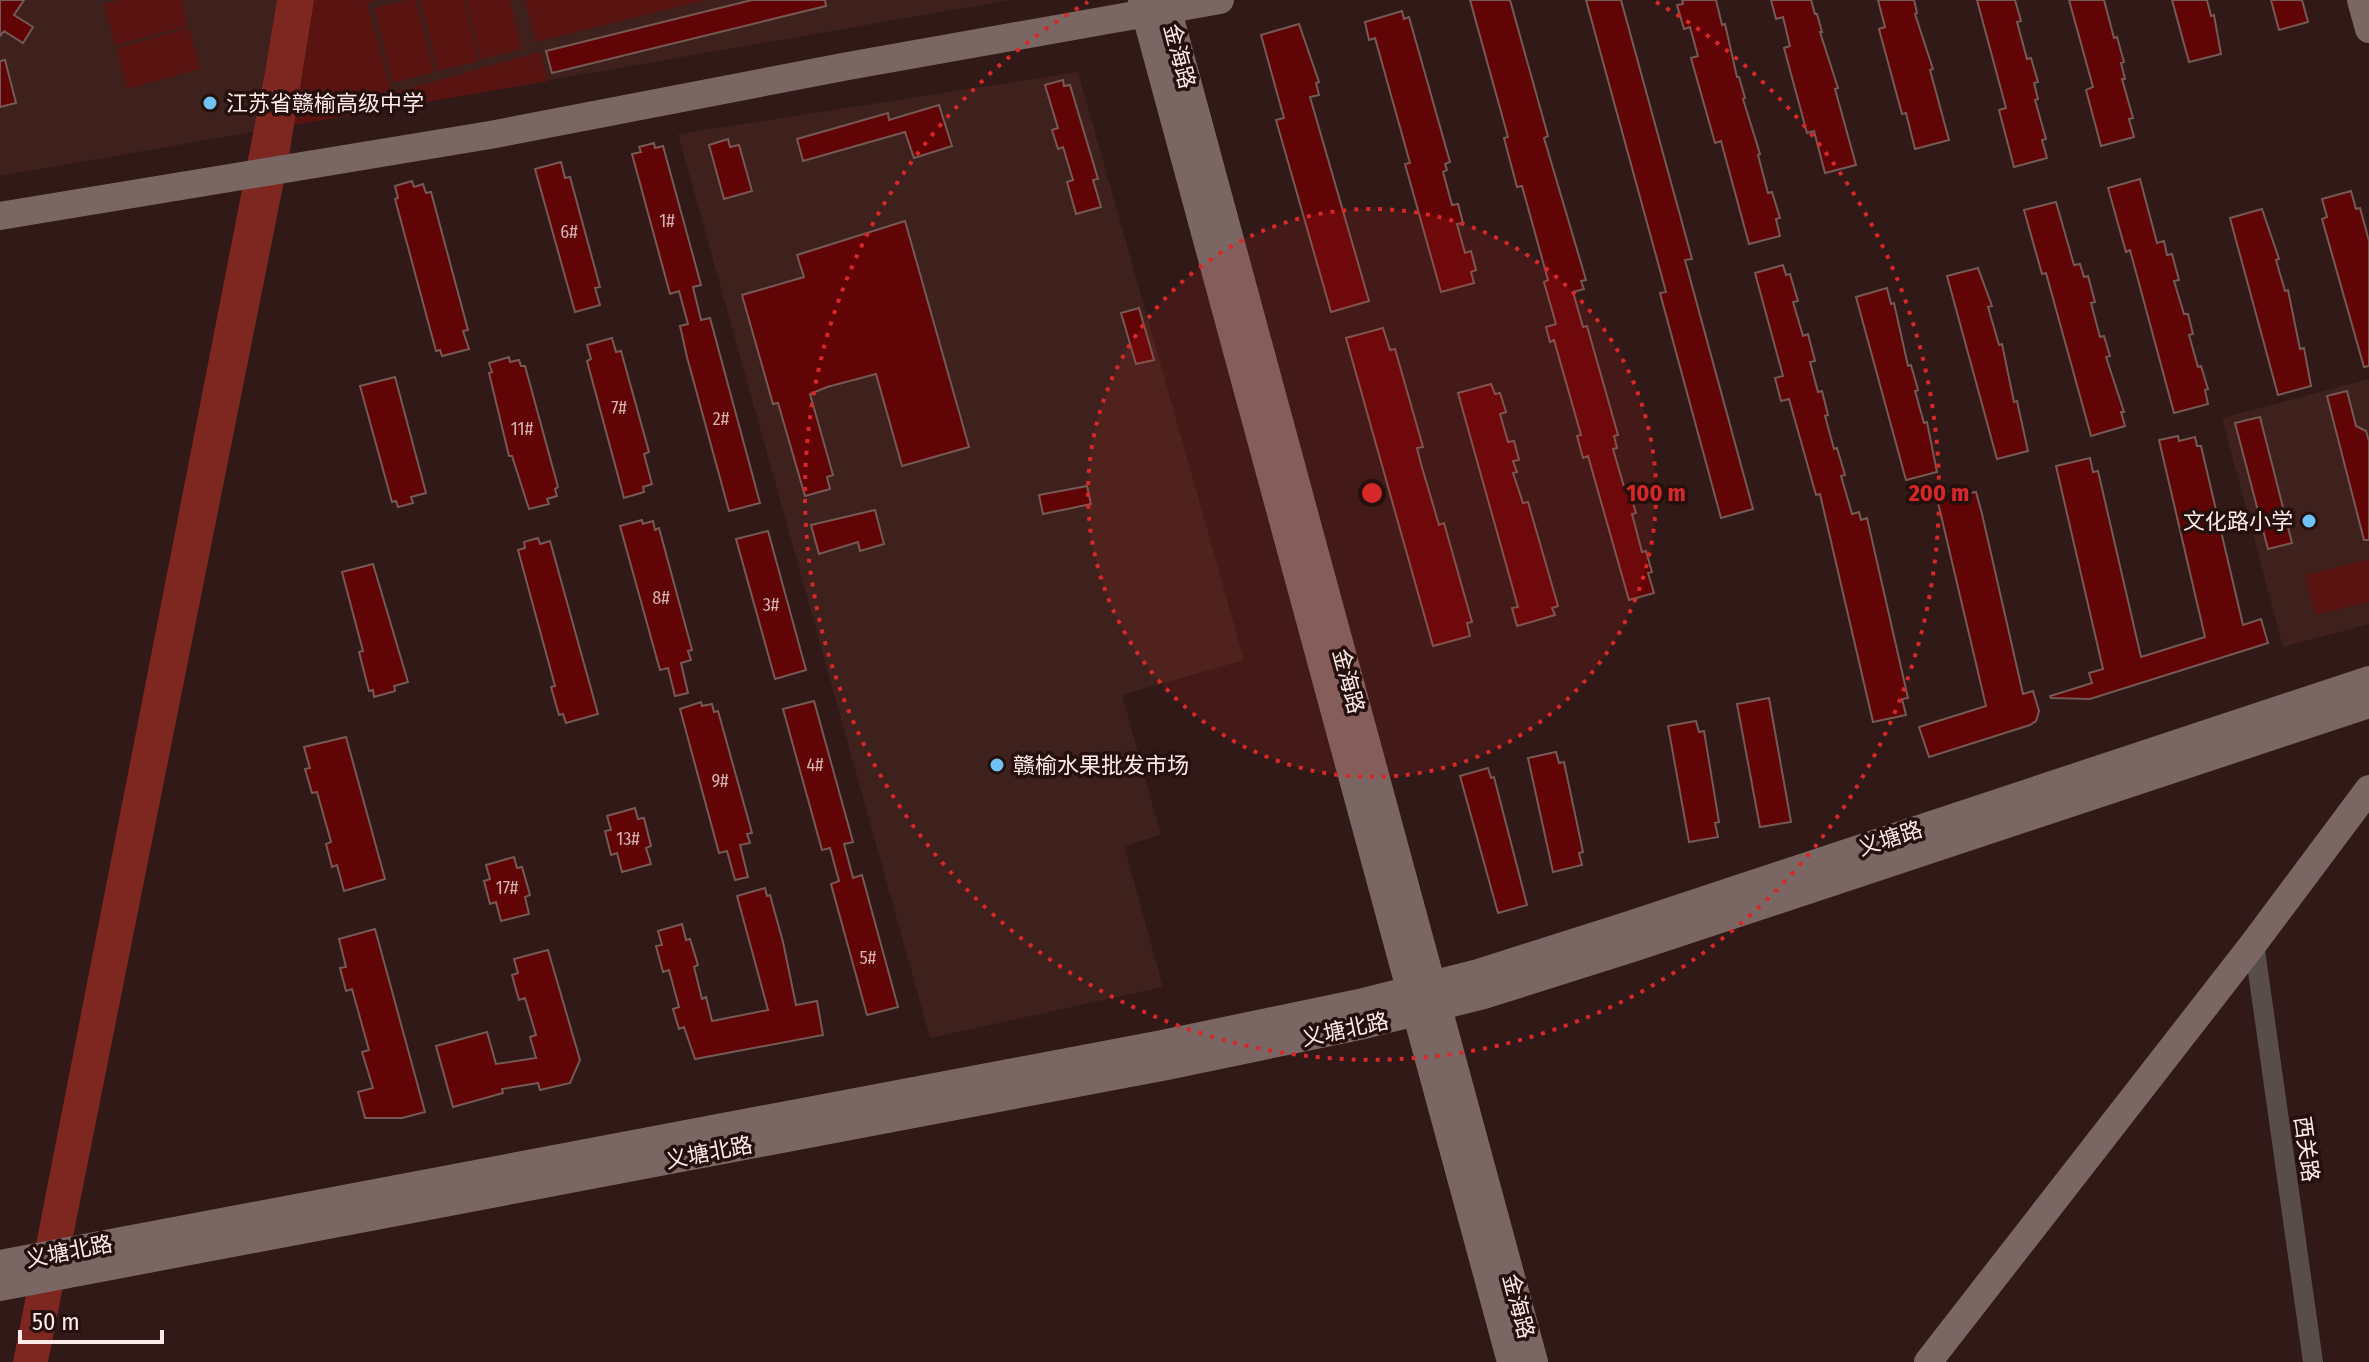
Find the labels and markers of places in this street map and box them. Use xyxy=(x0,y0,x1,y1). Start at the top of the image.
place label: 江苏省赣榆高级中学 xyxy=(226,90,424,117)
marker: 江苏省赣榆高级中学 xyxy=(201,94,219,112)
centre of rings xyxy=(1358,479,1386,507)
place label: 文化路小学 xyxy=(2183,508,2293,535)
marker: 文化路小学 xyxy=(2300,512,2318,530)
place label: 赣榆水果批发市场 xyxy=(1013,752,1189,779)
marker: 赣榆水果批发市场 xyxy=(988,756,1006,774)

